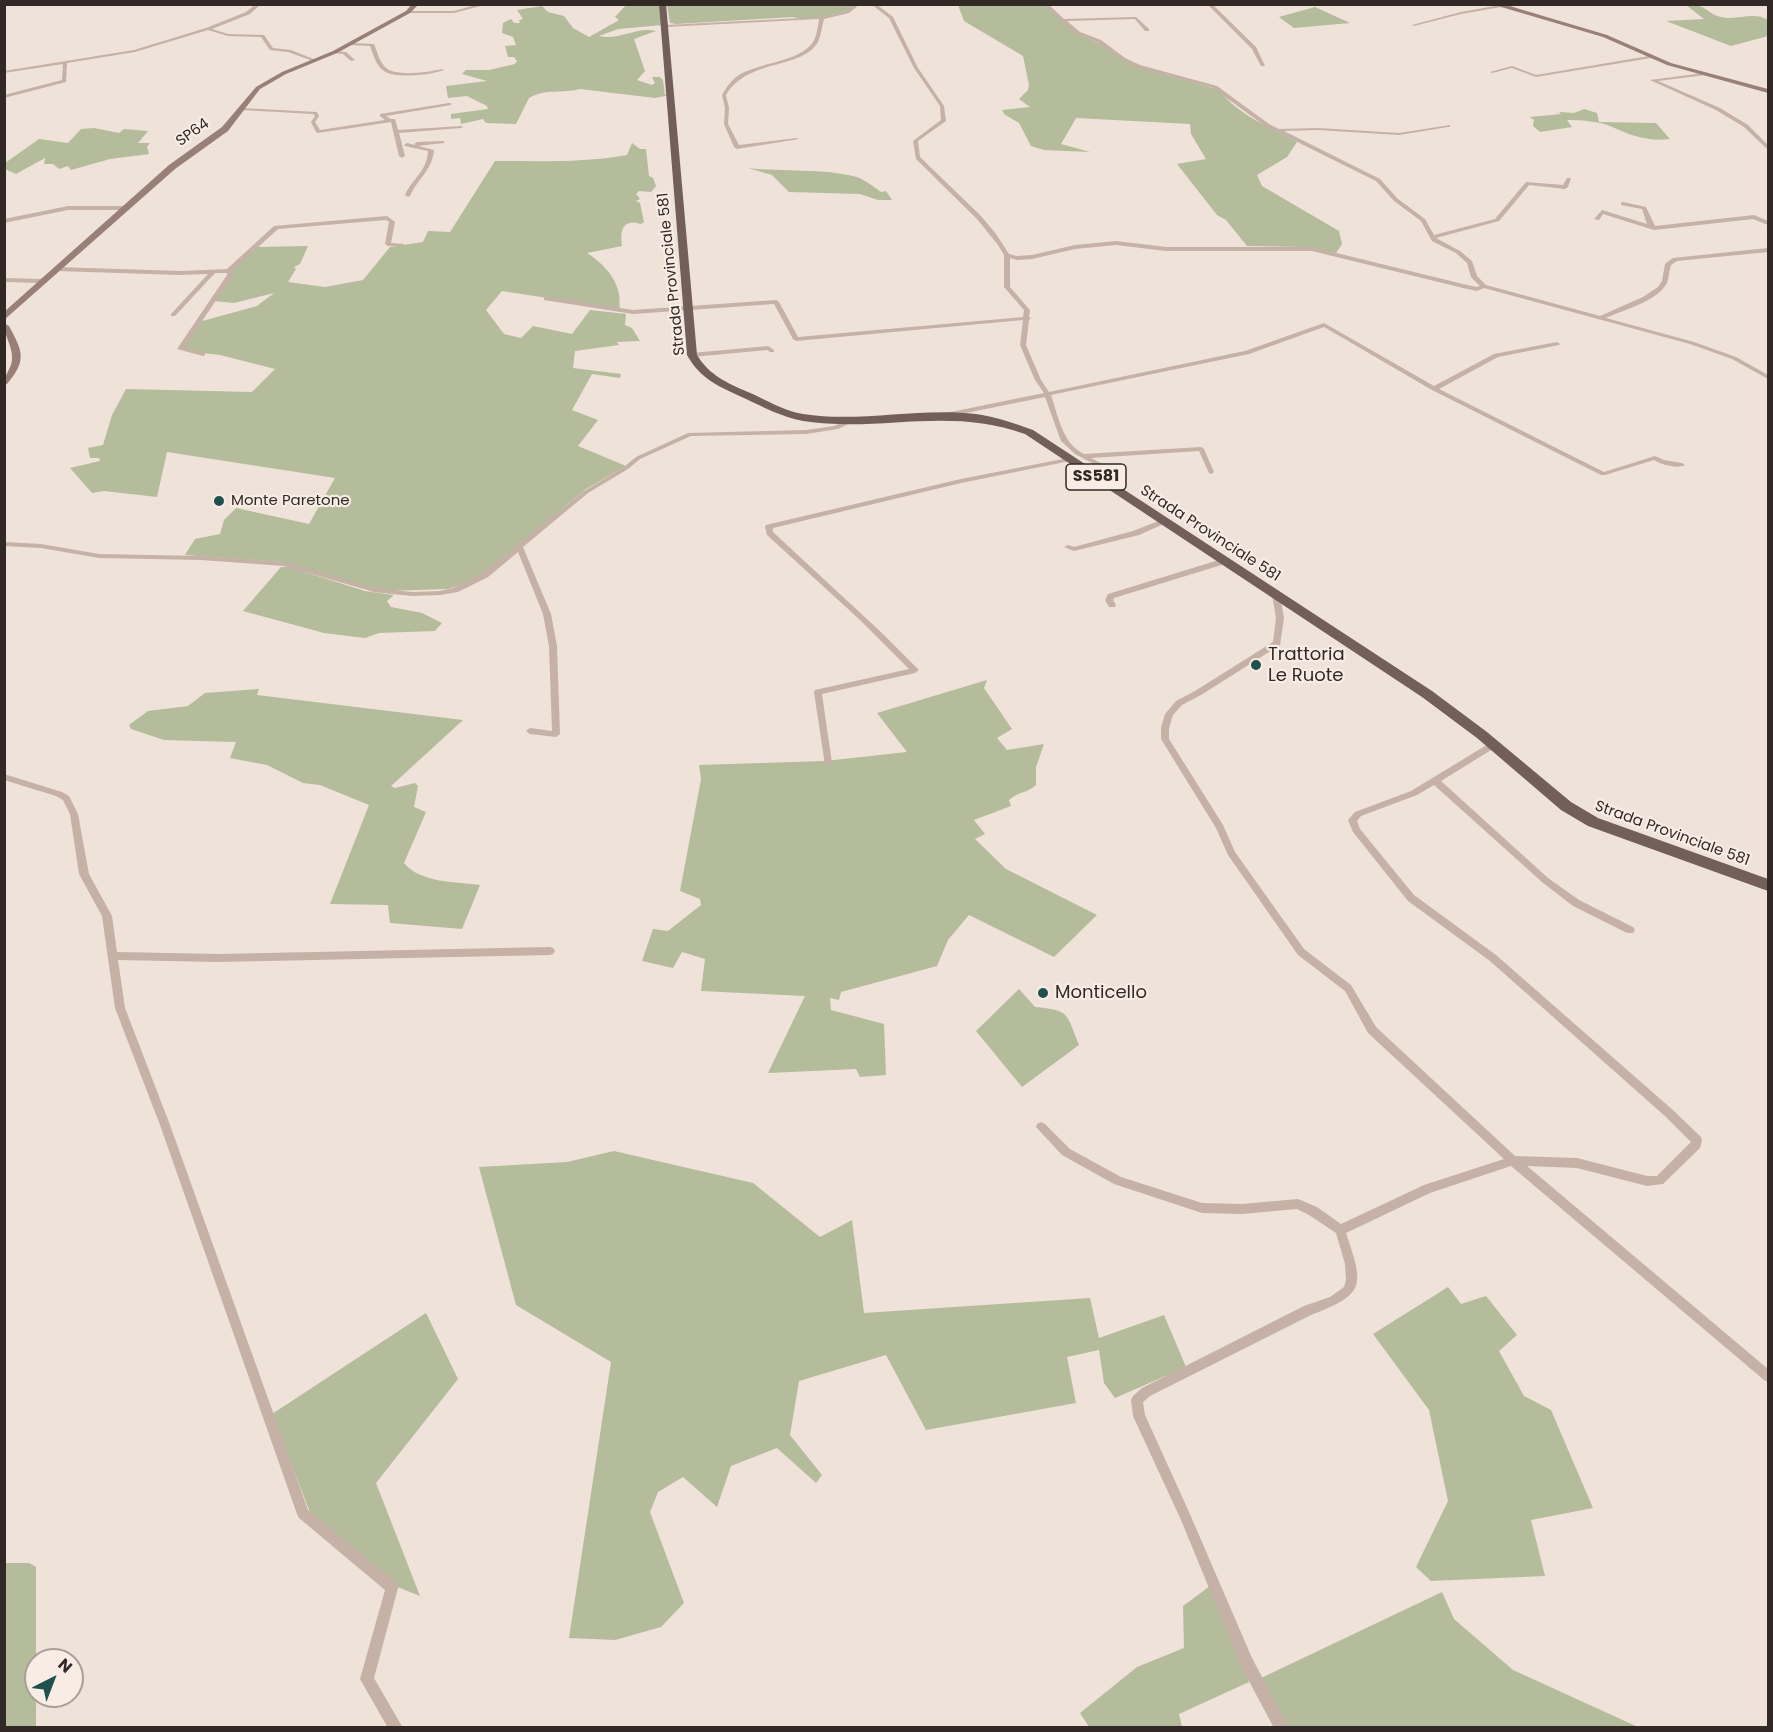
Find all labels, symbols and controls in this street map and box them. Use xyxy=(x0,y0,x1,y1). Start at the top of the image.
street label: SP64 xyxy=(173,115,213,151)
street label: Strada Provinciale 581 xyxy=(655,192,689,356)
road number: SS581 xyxy=(1066,464,1126,490)
street label: Strada Provinciale 581 xyxy=(1137,482,1283,586)
place label: Monte Paretone xyxy=(231,492,350,510)
marker: Monte Paretone xyxy=(212,494,226,508)
place label: Trattoria Le Ruote xyxy=(1268,644,1345,686)
marker: Trattoria Le Ruote xyxy=(1249,658,1263,672)
street label: Strada Provinciale 581 xyxy=(1592,798,1752,870)
place label: Monticello xyxy=(1055,982,1147,1004)
marker: Monticello xyxy=(1036,986,1050,1000)
north arrow xyxy=(24,1648,84,1708)
text: N xyxy=(53,1653,77,1678)

